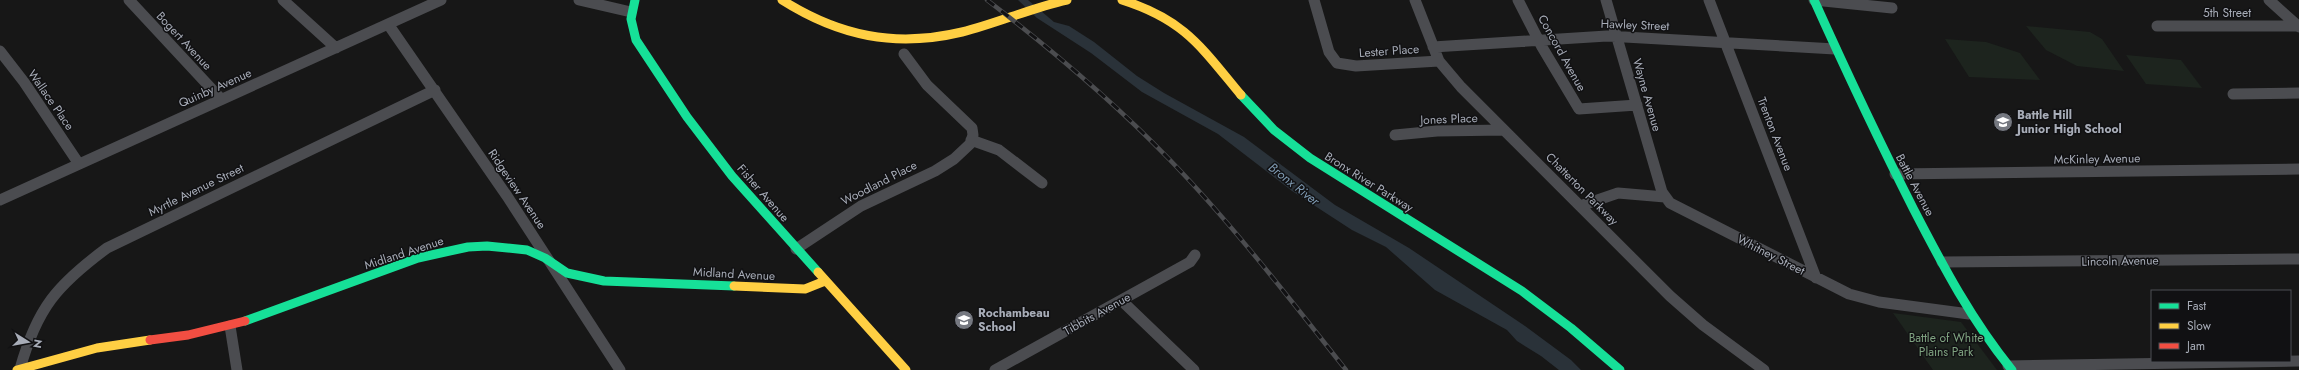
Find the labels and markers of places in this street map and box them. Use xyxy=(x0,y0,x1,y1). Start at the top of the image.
place label: Battle Hill Junior High School xyxy=(2015,106,2122,138)
school or university icon: Battle Hill Junior High School xyxy=(1992,111,2014,133)
place label: Rochambeau School xyxy=(978,304,1050,336)
school or university icon: Rochambeau School xyxy=(953,309,975,331)

